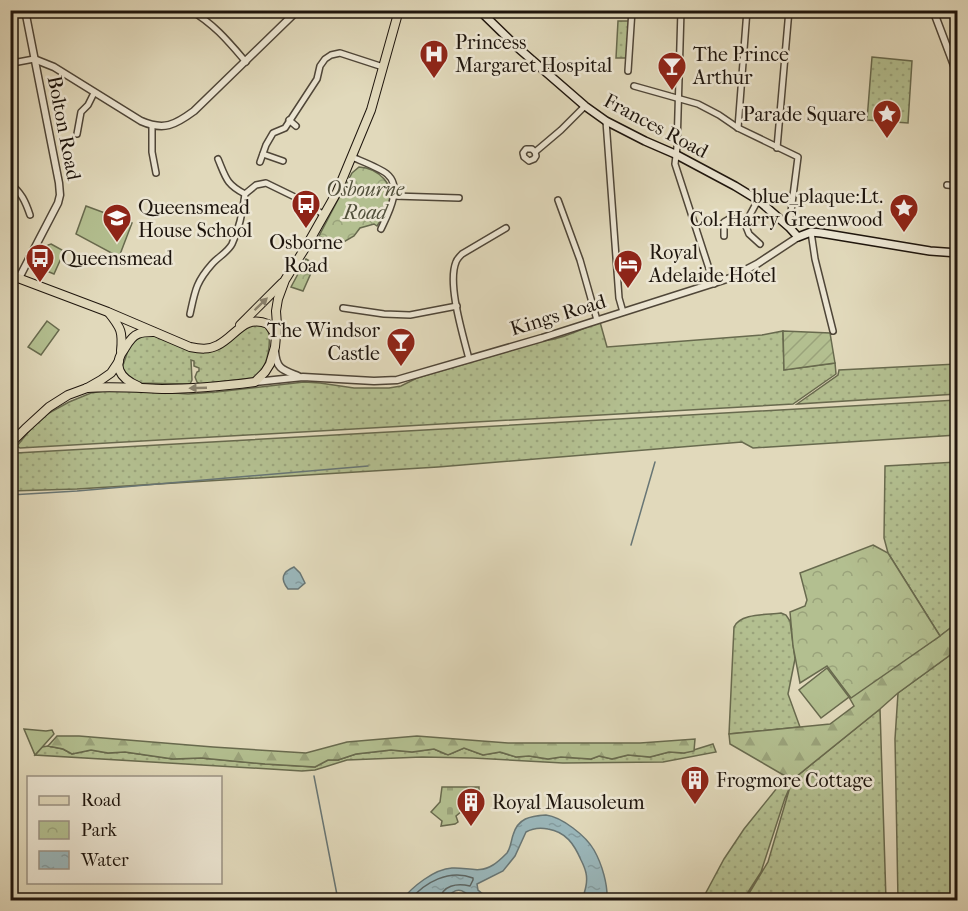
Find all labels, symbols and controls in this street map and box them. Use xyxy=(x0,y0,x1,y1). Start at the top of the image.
place label: Princess Margaret Hospital xyxy=(455,31,613,77)
hospital icon: Princess Margaret Hospital xyxy=(418,38,450,80)
place label: The Prince Arthur xyxy=(692,43,789,89)
bar icon: The Prince Arthur xyxy=(656,50,688,92)
street label: Bolton Road xyxy=(43,74,86,183)
street label: Frances Road xyxy=(600,89,713,164)
place icon: Parade Square xyxy=(871,98,903,140)
place label: Parade Square xyxy=(743,103,866,126)
park label: Osbourne Road xyxy=(326,178,405,224)
place label: blue_plaque:Lt. Col. Harry Greenwood xyxy=(690,185,884,231)
bus stop icon: Osborne Road xyxy=(290,188,322,230)
place icon: blue_plaque:Lt. Col. Harry Greenwood xyxy=(888,192,920,234)
place label: Queensmead House School xyxy=(138,196,253,242)
school or university icon: Queensmead House School xyxy=(101,202,133,244)
place label: Osborne Road xyxy=(269,231,343,277)
place label: Royal Adelaide Hotel xyxy=(648,241,777,287)
bus stop icon: Queensmead xyxy=(24,242,56,284)
place label: Queensmead xyxy=(61,247,174,270)
hotel icon: Royal Adelaide Hotel xyxy=(612,248,644,290)
street label: Kings Road xyxy=(507,289,610,340)
one-way arrow xyxy=(253,297,267,311)
place label: The Windsor Castle xyxy=(267,319,380,365)
bar icon: The Windsor Castle xyxy=(385,326,417,368)
one-way arrow xyxy=(189,383,208,392)
building icon: Frogmore Cottage xyxy=(679,764,711,806)
place label: Frogmore Cottage xyxy=(716,769,873,792)
legend xyxy=(27,776,222,884)
building icon: Royal Mausoleum xyxy=(455,786,487,828)
text: Road xyxy=(81,790,121,811)
place label: Royal Mausoleum xyxy=(492,791,645,814)
text: Park xyxy=(81,820,118,841)
text: Water xyxy=(80,850,129,871)

